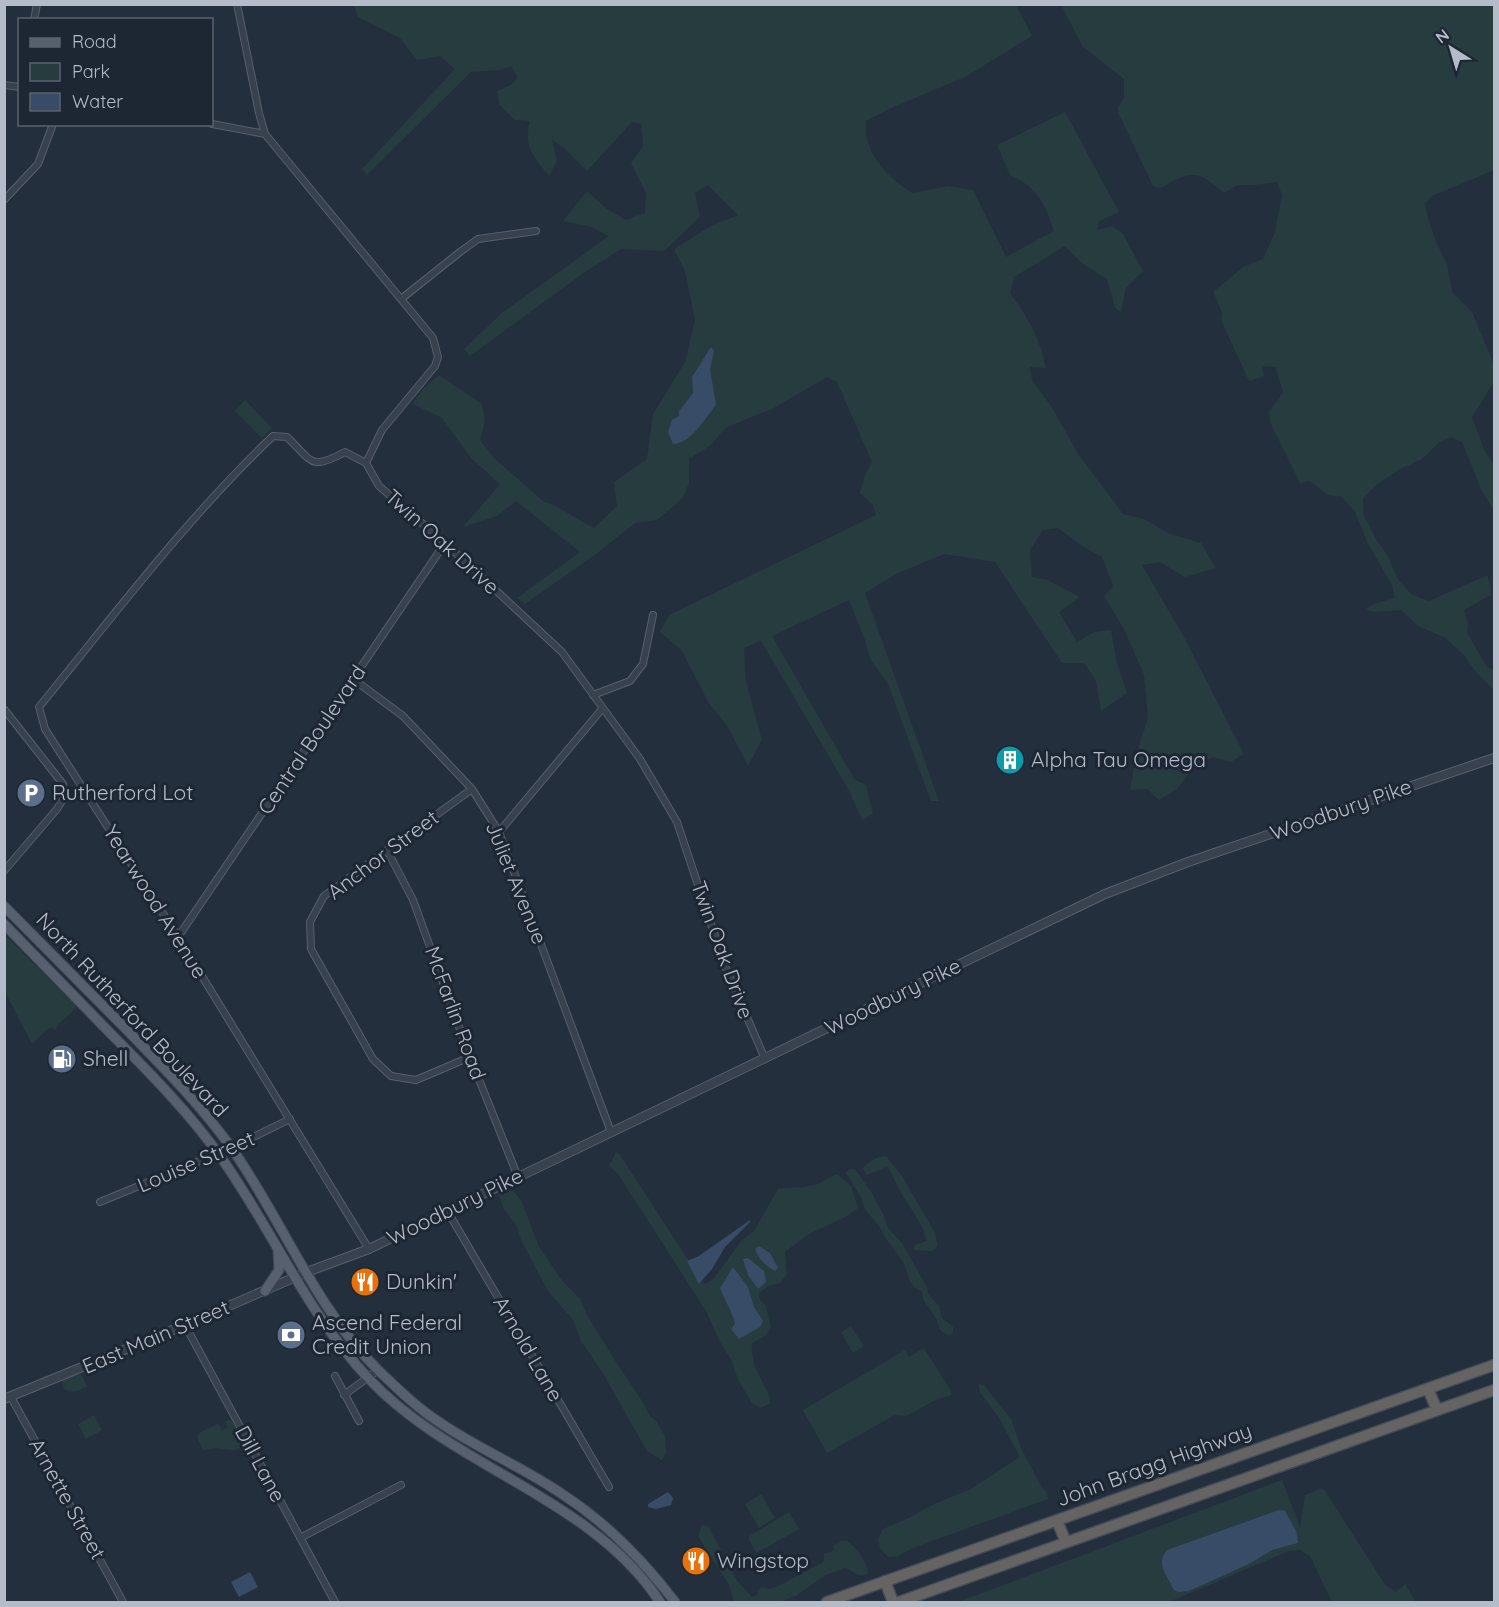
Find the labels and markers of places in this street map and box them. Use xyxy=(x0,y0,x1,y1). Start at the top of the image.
building icon: Alpha Tau Omega xyxy=(994,744,1026,776)
place label: Alpha Tau Omega xyxy=(1031,746,1206,772)
parking icon: Rutherford Lot xyxy=(15,777,47,809)
place label: Rutherford Lot xyxy=(52,779,193,805)
fuel station icon: Shell xyxy=(46,1043,78,1075)
place label: Shell xyxy=(83,1045,128,1071)
restaurant icon: Dunkin' xyxy=(349,1266,381,1298)
place label: Dunkin' xyxy=(386,1268,457,1294)
place label: Ascend Federal Credit Union xyxy=(312,1309,462,1359)
bank icon: Ascend Federal Credit Union xyxy=(275,1319,307,1351)
restaurant icon: Wingstop xyxy=(680,1545,712,1577)
place label: Wingstop xyxy=(717,1547,809,1573)

